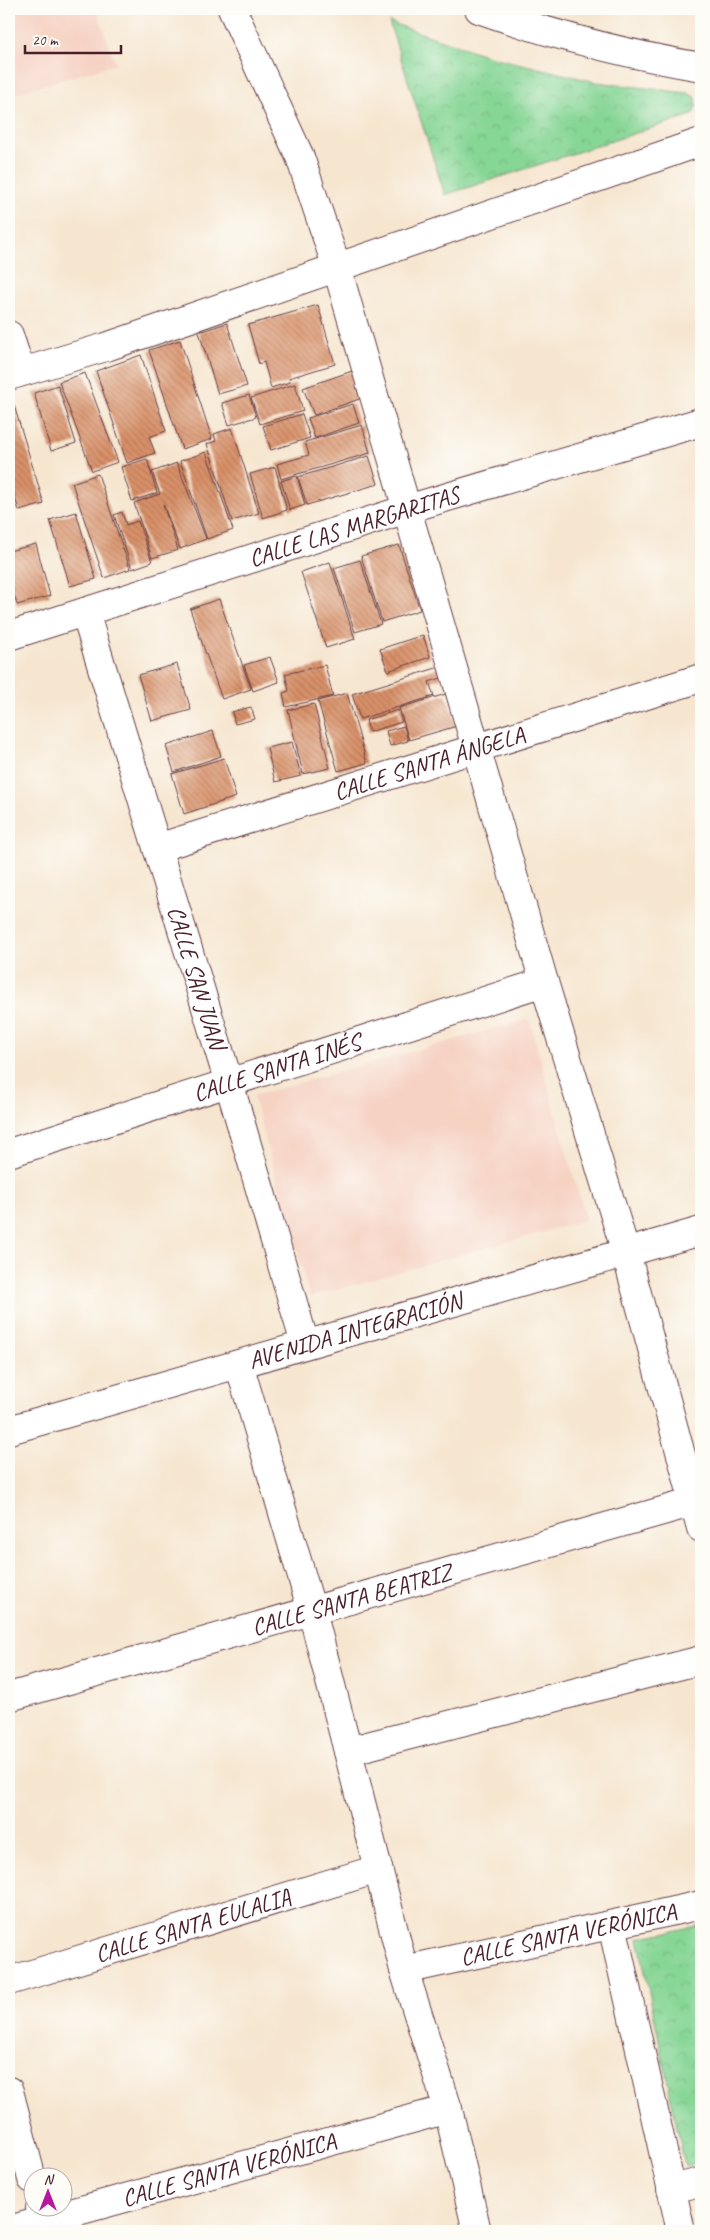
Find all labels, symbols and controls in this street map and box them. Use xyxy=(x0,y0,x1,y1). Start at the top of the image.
scale bar xyxy=(25,22,121,54)
text: 20 m xyxy=(32,31,59,50)
street label: CALLE LAS MARGARITAS xyxy=(245,478,466,574)
street label: CALLE SANTA ÁNGELA xyxy=(330,719,529,807)
street label: CALLE SAN JUAN xyxy=(161,902,234,1056)
street label: CALLE SANTA INÉS xyxy=(189,1025,368,1108)
street label: AVENIDA INTEGRACIÓN xyxy=(245,1285,468,1375)
street label: CALLE SANTA BEATRIZ xyxy=(248,1556,458,1642)
street label: CALLE SANTA EULALIA xyxy=(91,1881,295,1969)
street label: CALLE SANTA VERÓNICA xyxy=(457,1896,680,1972)
street label: CALLE SANTA VERÓNICA xyxy=(119,2125,340,2213)
north arrow xyxy=(22,2168,72,2218)
text: N xyxy=(44,2171,55,2188)

